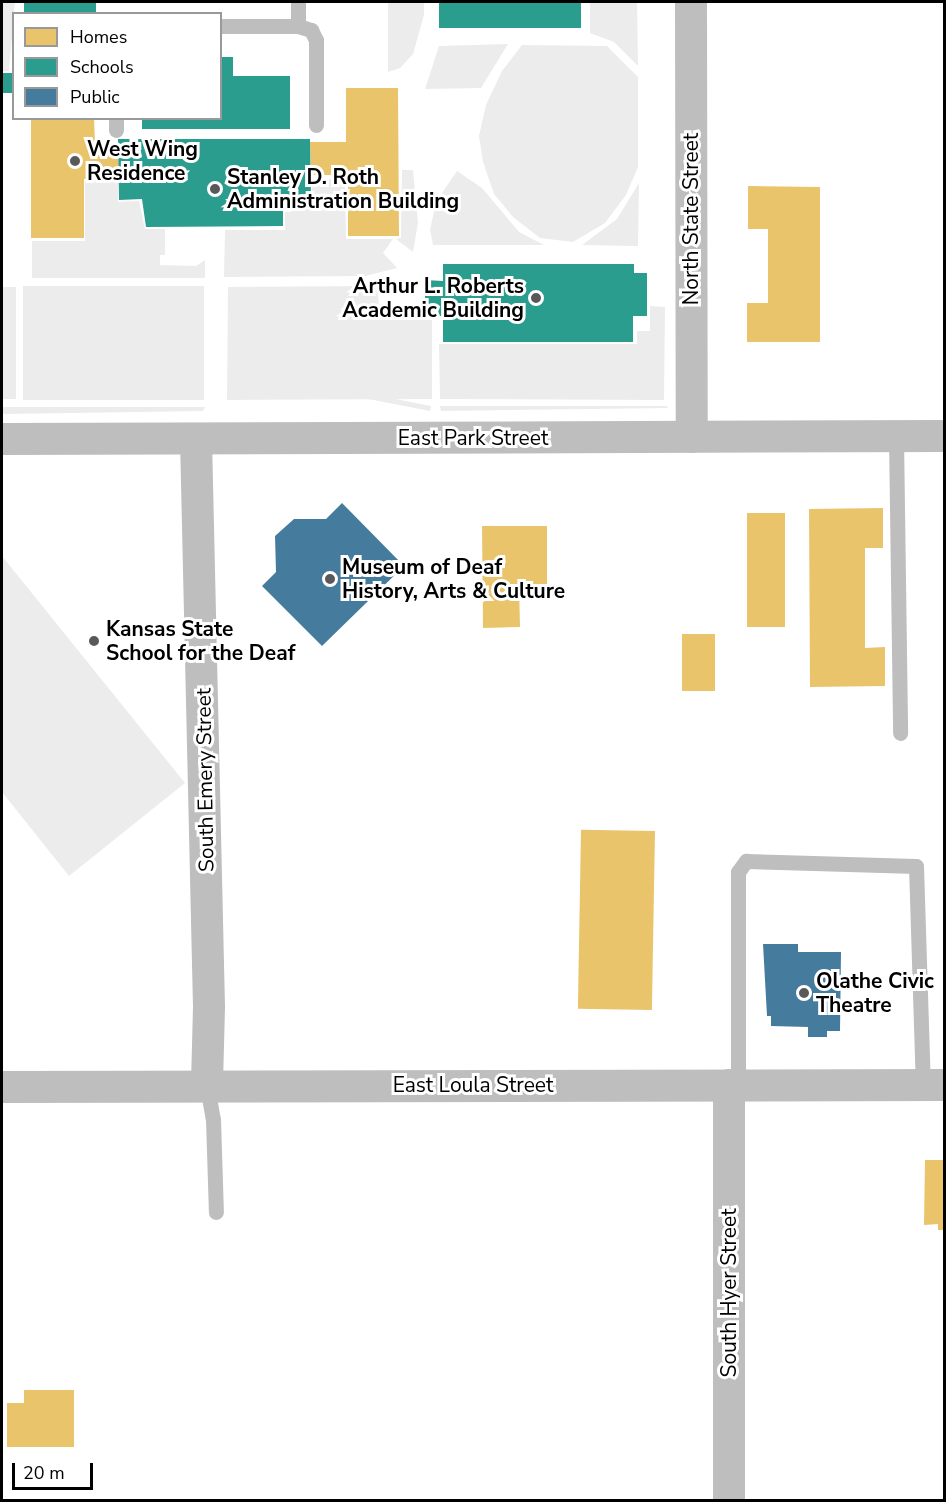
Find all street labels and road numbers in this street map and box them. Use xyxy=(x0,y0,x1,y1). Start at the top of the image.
street label: North State Street xyxy=(678,133,704,305)
street label: East Park Street xyxy=(398,425,548,451)
street label: South Emery Street xyxy=(191,688,219,872)
street label: East Loula Street xyxy=(393,1072,553,1098)
street label: South Hyer Street xyxy=(716,1208,742,1378)

